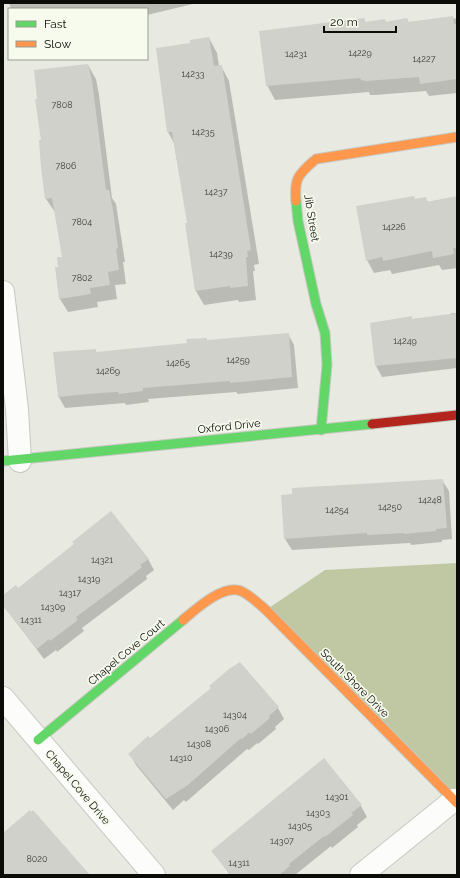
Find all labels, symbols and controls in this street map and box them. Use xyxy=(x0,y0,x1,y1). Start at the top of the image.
legend xyxy=(8,8,148,60)
scale bar xyxy=(324,8,396,34)
text: 20 m xyxy=(330,15,358,29)
text: Fast xyxy=(44,17,67,31)
text: Slow xyxy=(44,37,71,51)
house number: 14229 xyxy=(348,48,372,58)
house number: 14231 xyxy=(285,49,307,59)
house number: 14227 xyxy=(413,54,436,64)
house number: 14233 xyxy=(181,69,205,79)
house number: 7808 xyxy=(52,100,73,110)
house number: 14235 xyxy=(191,127,215,137)
house number: 7806 xyxy=(55,161,77,171)
house number: 14237 xyxy=(204,187,228,197)
street label: Jib Street xyxy=(301,193,322,243)
house number: 7804 xyxy=(72,217,92,227)
house number: 14226 xyxy=(382,222,406,232)
house number: 14239 xyxy=(209,249,233,259)
house number: 7802 xyxy=(72,273,92,283)
house number: 14249 xyxy=(393,336,417,346)
house number: 14259 xyxy=(226,355,250,365)
house number: 14265 xyxy=(166,358,190,368)
house number: 14269 xyxy=(96,366,120,376)
street label: Oxford Drive xyxy=(197,417,262,436)
house number: 14248 xyxy=(418,495,442,505)
house number: 14250 xyxy=(378,502,402,512)
house number: 14254 xyxy=(325,505,349,515)
house number: 14321 xyxy=(91,555,113,565)
house number: 14319 xyxy=(78,574,100,584)
house number: 14317 xyxy=(59,588,81,598)
house number: 14309 xyxy=(41,602,65,612)
house number: 14311 xyxy=(20,615,42,625)
street label: Chapel Cove Court xyxy=(86,616,167,688)
street label: South Shore Drive xyxy=(318,646,392,721)
house number: 14304 xyxy=(223,710,247,720)
house number: 14306 xyxy=(205,724,230,734)
house number: 14308 xyxy=(187,739,211,749)
street label: Chapel Cove Drive xyxy=(43,747,113,828)
house number: 14310 xyxy=(170,753,193,763)
house number: 14301 xyxy=(326,792,349,802)
house number: 14303 xyxy=(306,808,330,818)
house number: 14305 xyxy=(288,821,312,831)
house number: 14307 xyxy=(270,836,294,846)
house number: 8020 xyxy=(26,854,48,864)
house number: 14311 xyxy=(228,858,250,868)

